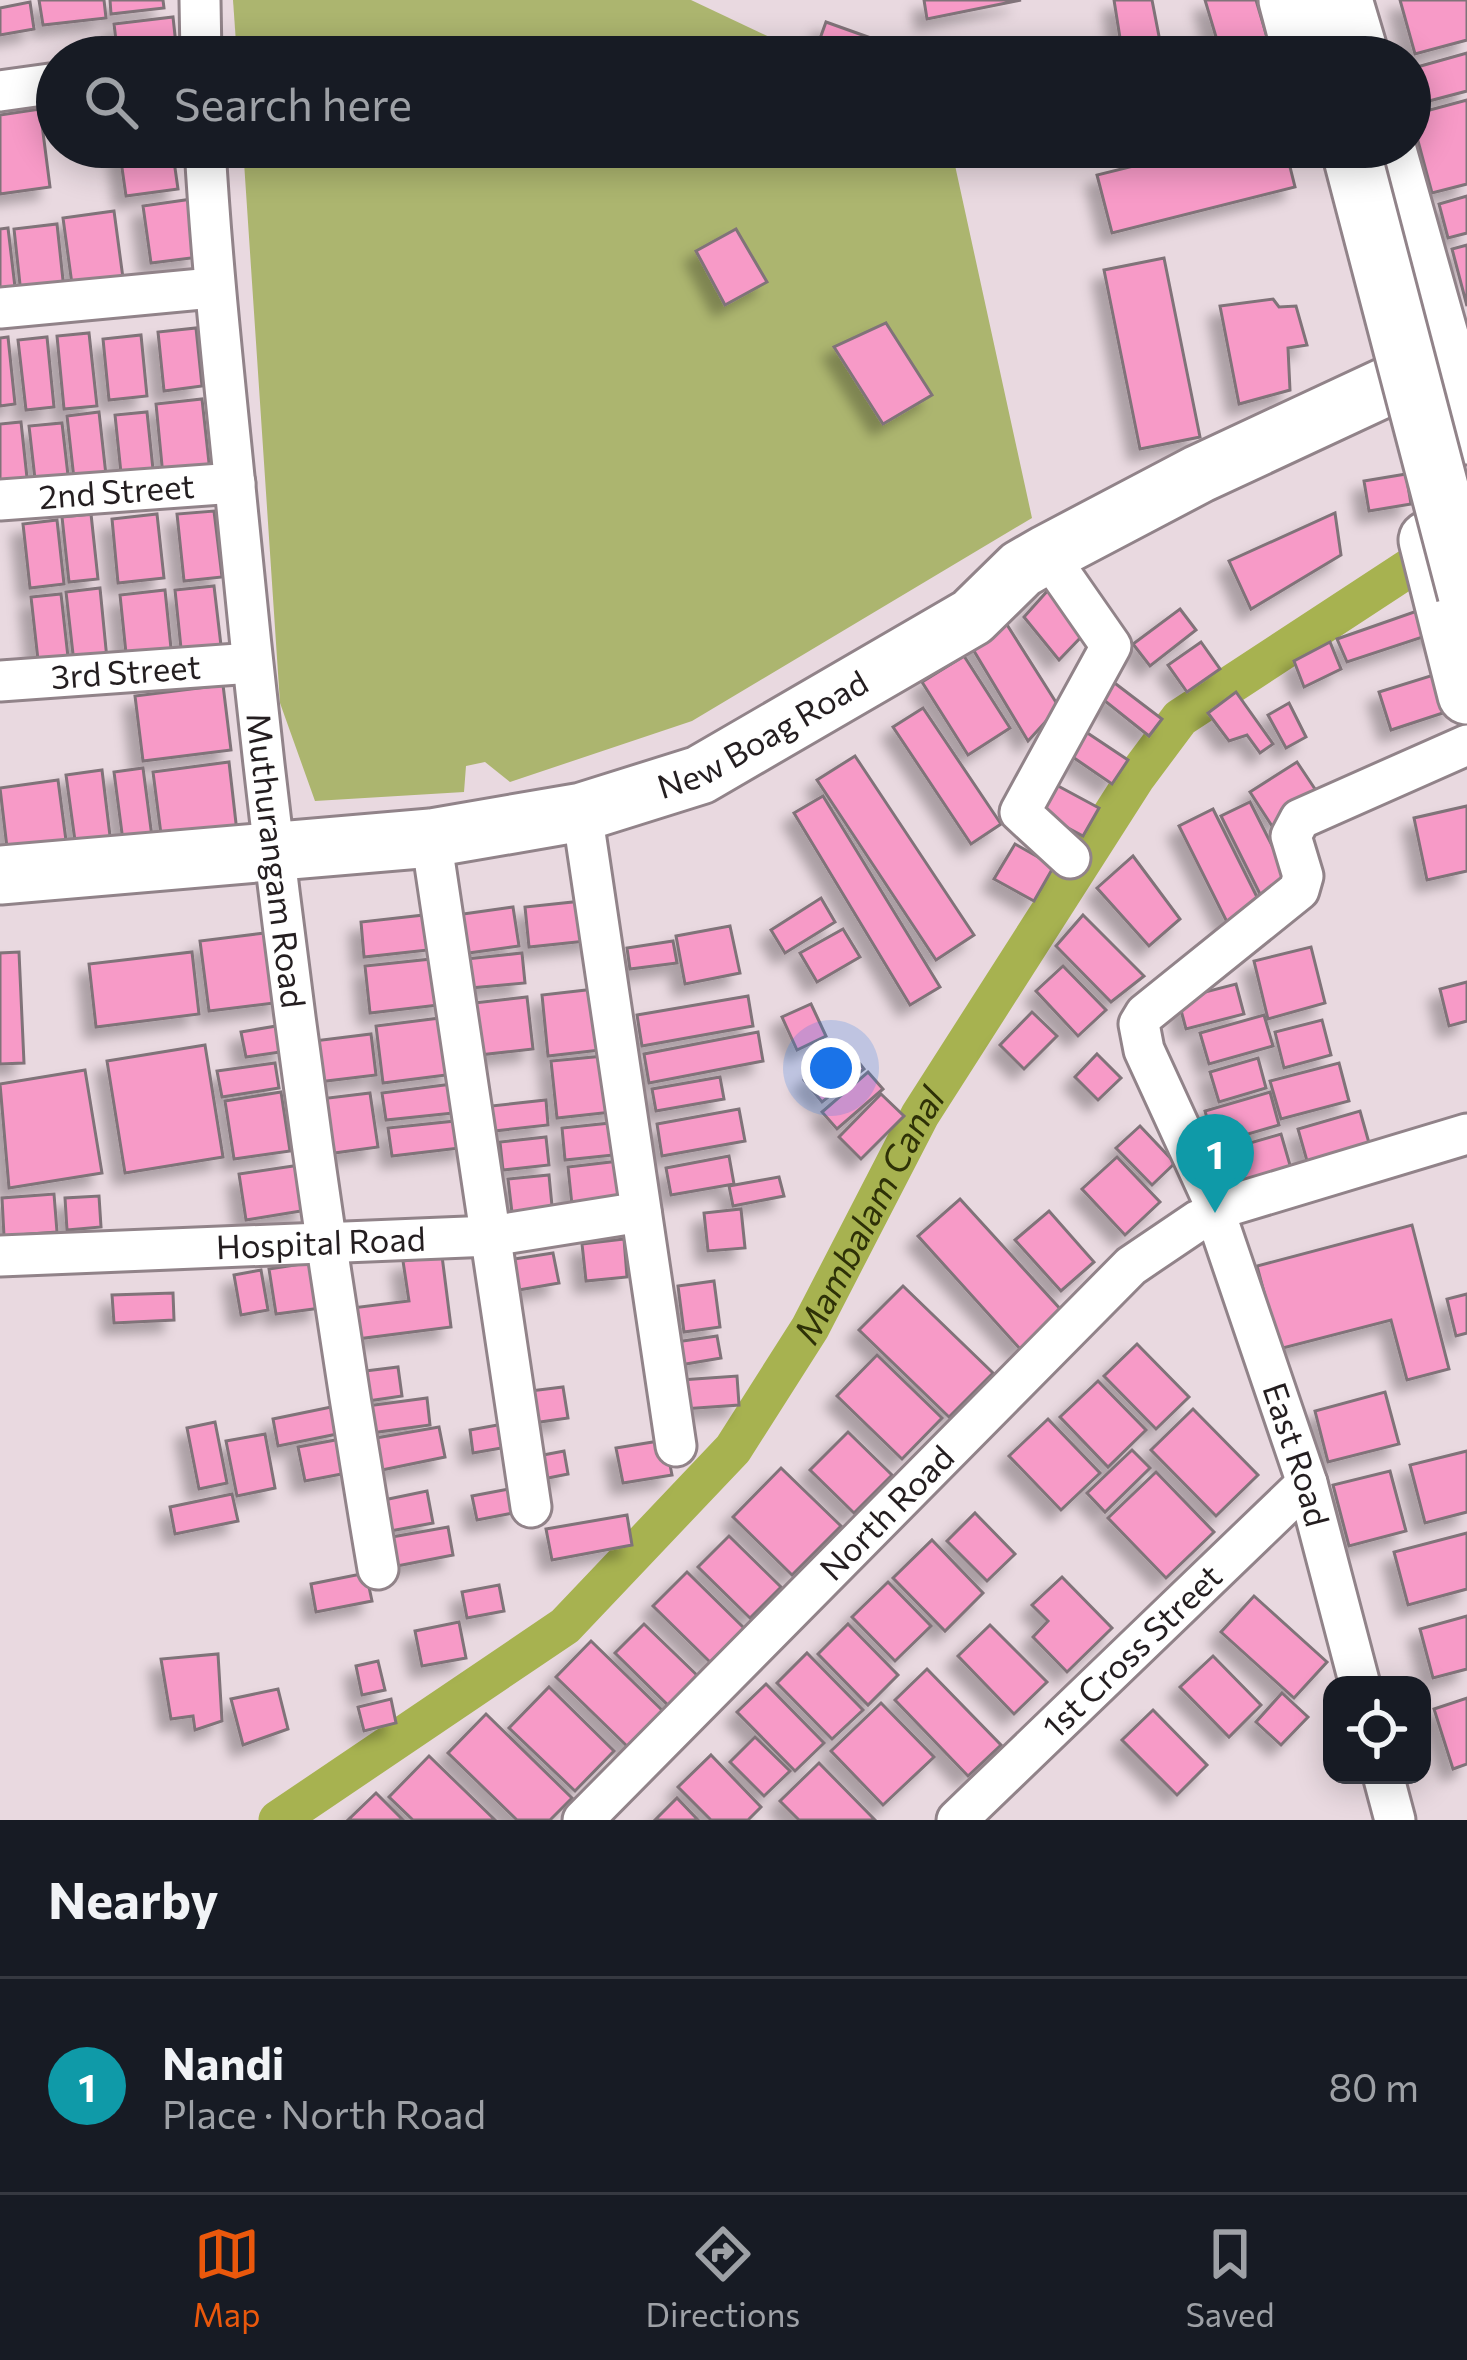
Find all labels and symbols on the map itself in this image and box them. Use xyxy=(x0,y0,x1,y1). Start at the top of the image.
street label: 2nd Street xyxy=(37,464,196,516)
street label: 3rd Street xyxy=(49,645,202,696)
street label: New Boag Road xyxy=(652,660,874,806)
street label: Muthurangam Road xyxy=(239,711,316,1010)
your location xyxy=(801,1038,861,1098)
water label: Mambalam Canal xyxy=(782,1077,953,1350)
pin: 1 xyxy=(1176,1114,1254,1213)
street label: Hospital Road xyxy=(215,1217,426,1266)
street label: East Road xyxy=(1255,1377,1339,1531)
street label: North Road xyxy=(810,1436,961,1588)
street label: 1st Cross Street xyxy=(1033,1555,1229,1746)

